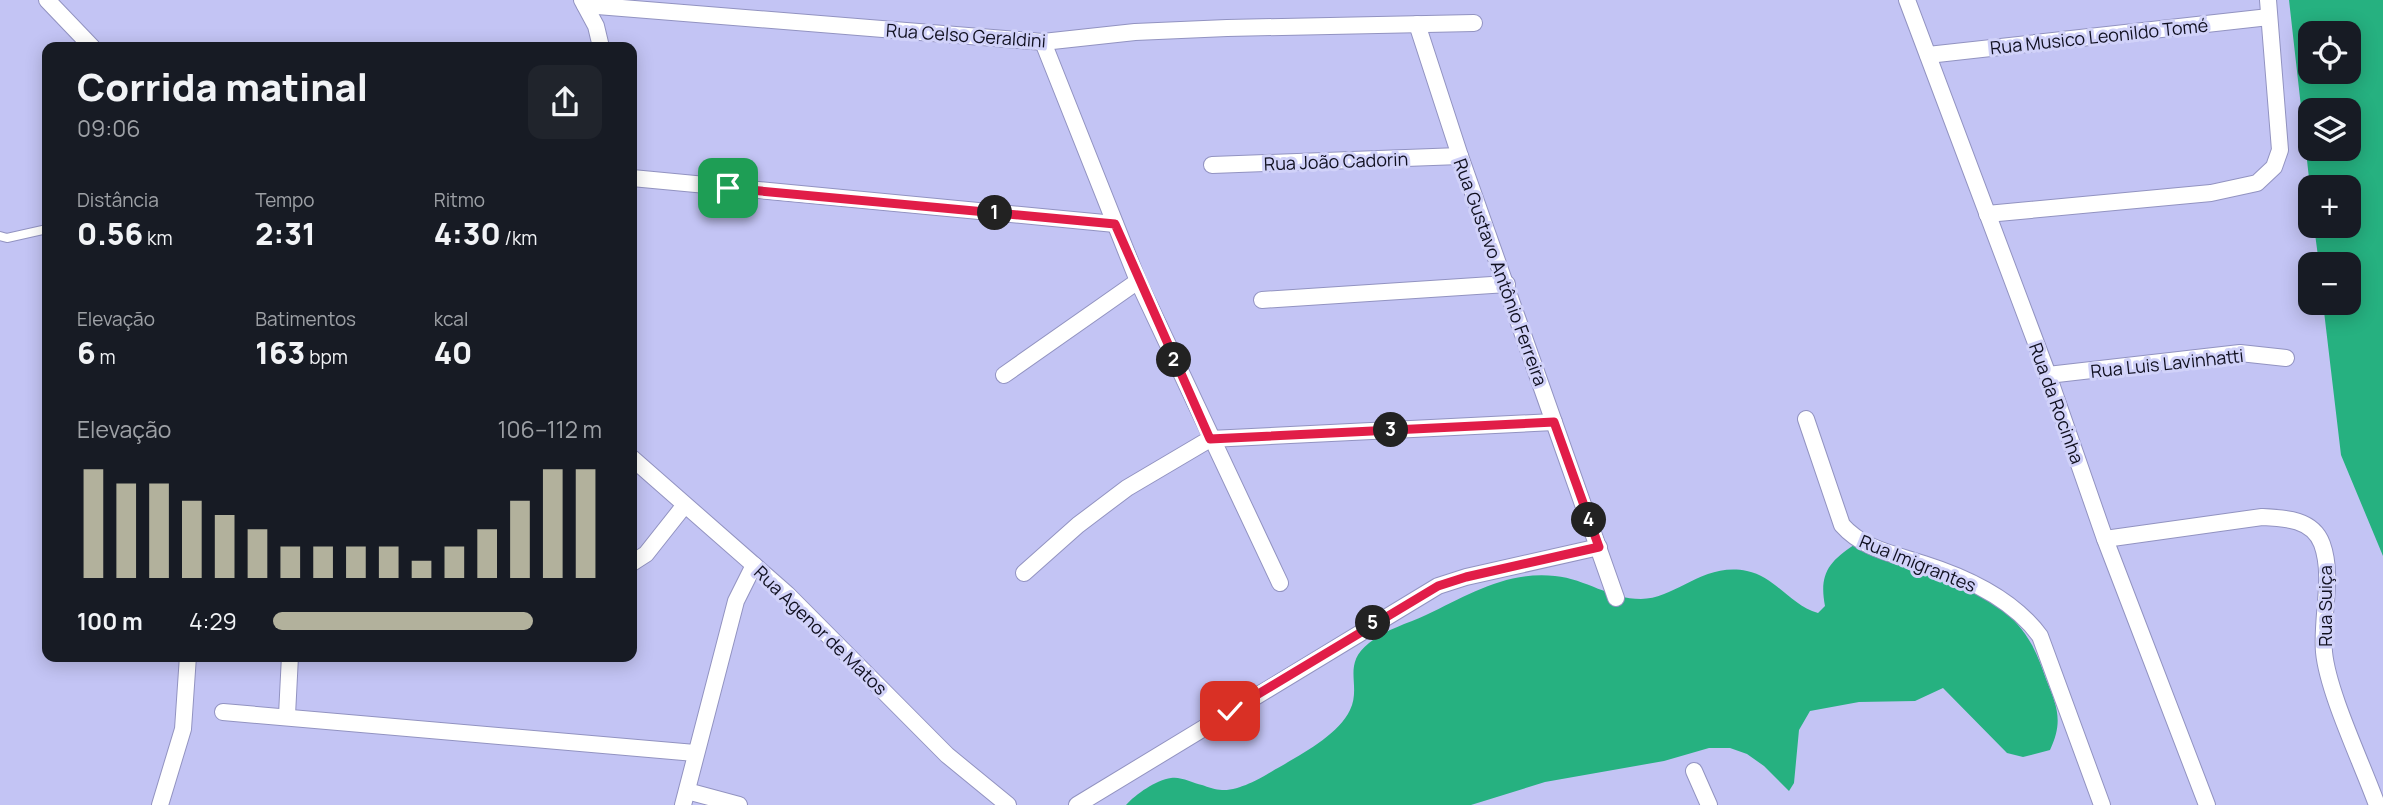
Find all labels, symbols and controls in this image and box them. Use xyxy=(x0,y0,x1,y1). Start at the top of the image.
street label: Rua Musico Leonildo Tomé xyxy=(1989,13,2209,59)
street label: Rua Celso Geraldini xyxy=(885,17,1047,53)
map controls xyxy=(2298,21,2361,315)
button: locate xyxy=(2298,21,2361,84)
text: Corrida matinal xyxy=(77,60,368,112)
button: share xyxy=(528,65,602,139)
button: layers xyxy=(2298,98,2361,161)
text: 09:06 xyxy=(77,112,140,144)
street label: Rua João Cadorin xyxy=(1263,146,1409,176)
street label: Rua Gustavo Antônio Ferreira xyxy=(1449,155,1553,389)
pin xyxy=(698,158,758,218)
icon: arrive xyxy=(709,169,747,207)
button: + xyxy=(2298,175,2361,238)
text: Distância xyxy=(77,187,159,213)
text: Tempo xyxy=(255,187,315,213)
text: Ritmo xyxy=(434,187,485,213)
pin: 1 xyxy=(978,196,1012,230)
text: 1 xyxy=(990,199,999,225)
text: 0.56 xyxy=(77,213,143,254)
text: 2:31 xyxy=(255,213,316,254)
text: 4:30 xyxy=(434,213,501,254)
text: km xyxy=(143,225,173,251)
text: /km xyxy=(501,225,537,251)
button: − xyxy=(2298,252,2361,315)
text: Elevação xyxy=(77,306,155,332)
text: Batimentos xyxy=(255,306,356,332)
text: kcal xyxy=(434,306,468,332)
text: 6 xyxy=(77,332,96,373)
text: 163 xyxy=(255,332,305,373)
text: 40 xyxy=(434,332,472,373)
street label: Rua da Rocinha xyxy=(2024,339,2090,467)
pin: 2 xyxy=(1156,342,1192,378)
street label: Rua Luis Lavinhatti xyxy=(2089,343,2245,383)
text: m xyxy=(96,344,116,370)
text: bpm xyxy=(305,344,348,370)
text: 2 xyxy=(1168,346,1179,372)
pin: 3 xyxy=(1374,412,1408,448)
text: Elevação xyxy=(77,413,171,445)
text: 106–112 m xyxy=(498,413,602,445)
text: 3 xyxy=(1385,416,1396,442)
pin: 4 xyxy=(1572,503,1606,538)
text: 4 xyxy=(1583,506,1594,532)
street label: Rua Imigrantes xyxy=(1856,529,1980,597)
street label: Rua Agenor de Matos xyxy=(749,560,893,700)
street label: Rua Suiça xyxy=(2313,565,2337,647)
text: 100 m xyxy=(77,605,143,637)
text: 4:29 xyxy=(189,605,237,637)
pin: 5 xyxy=(1356,606,1390,640)
text: 5 xyxy=(1367,609,1378,635)
pin xyxy=(1200,681,1260,741)
icon: check xyxy=(1211,692,1249,730)

